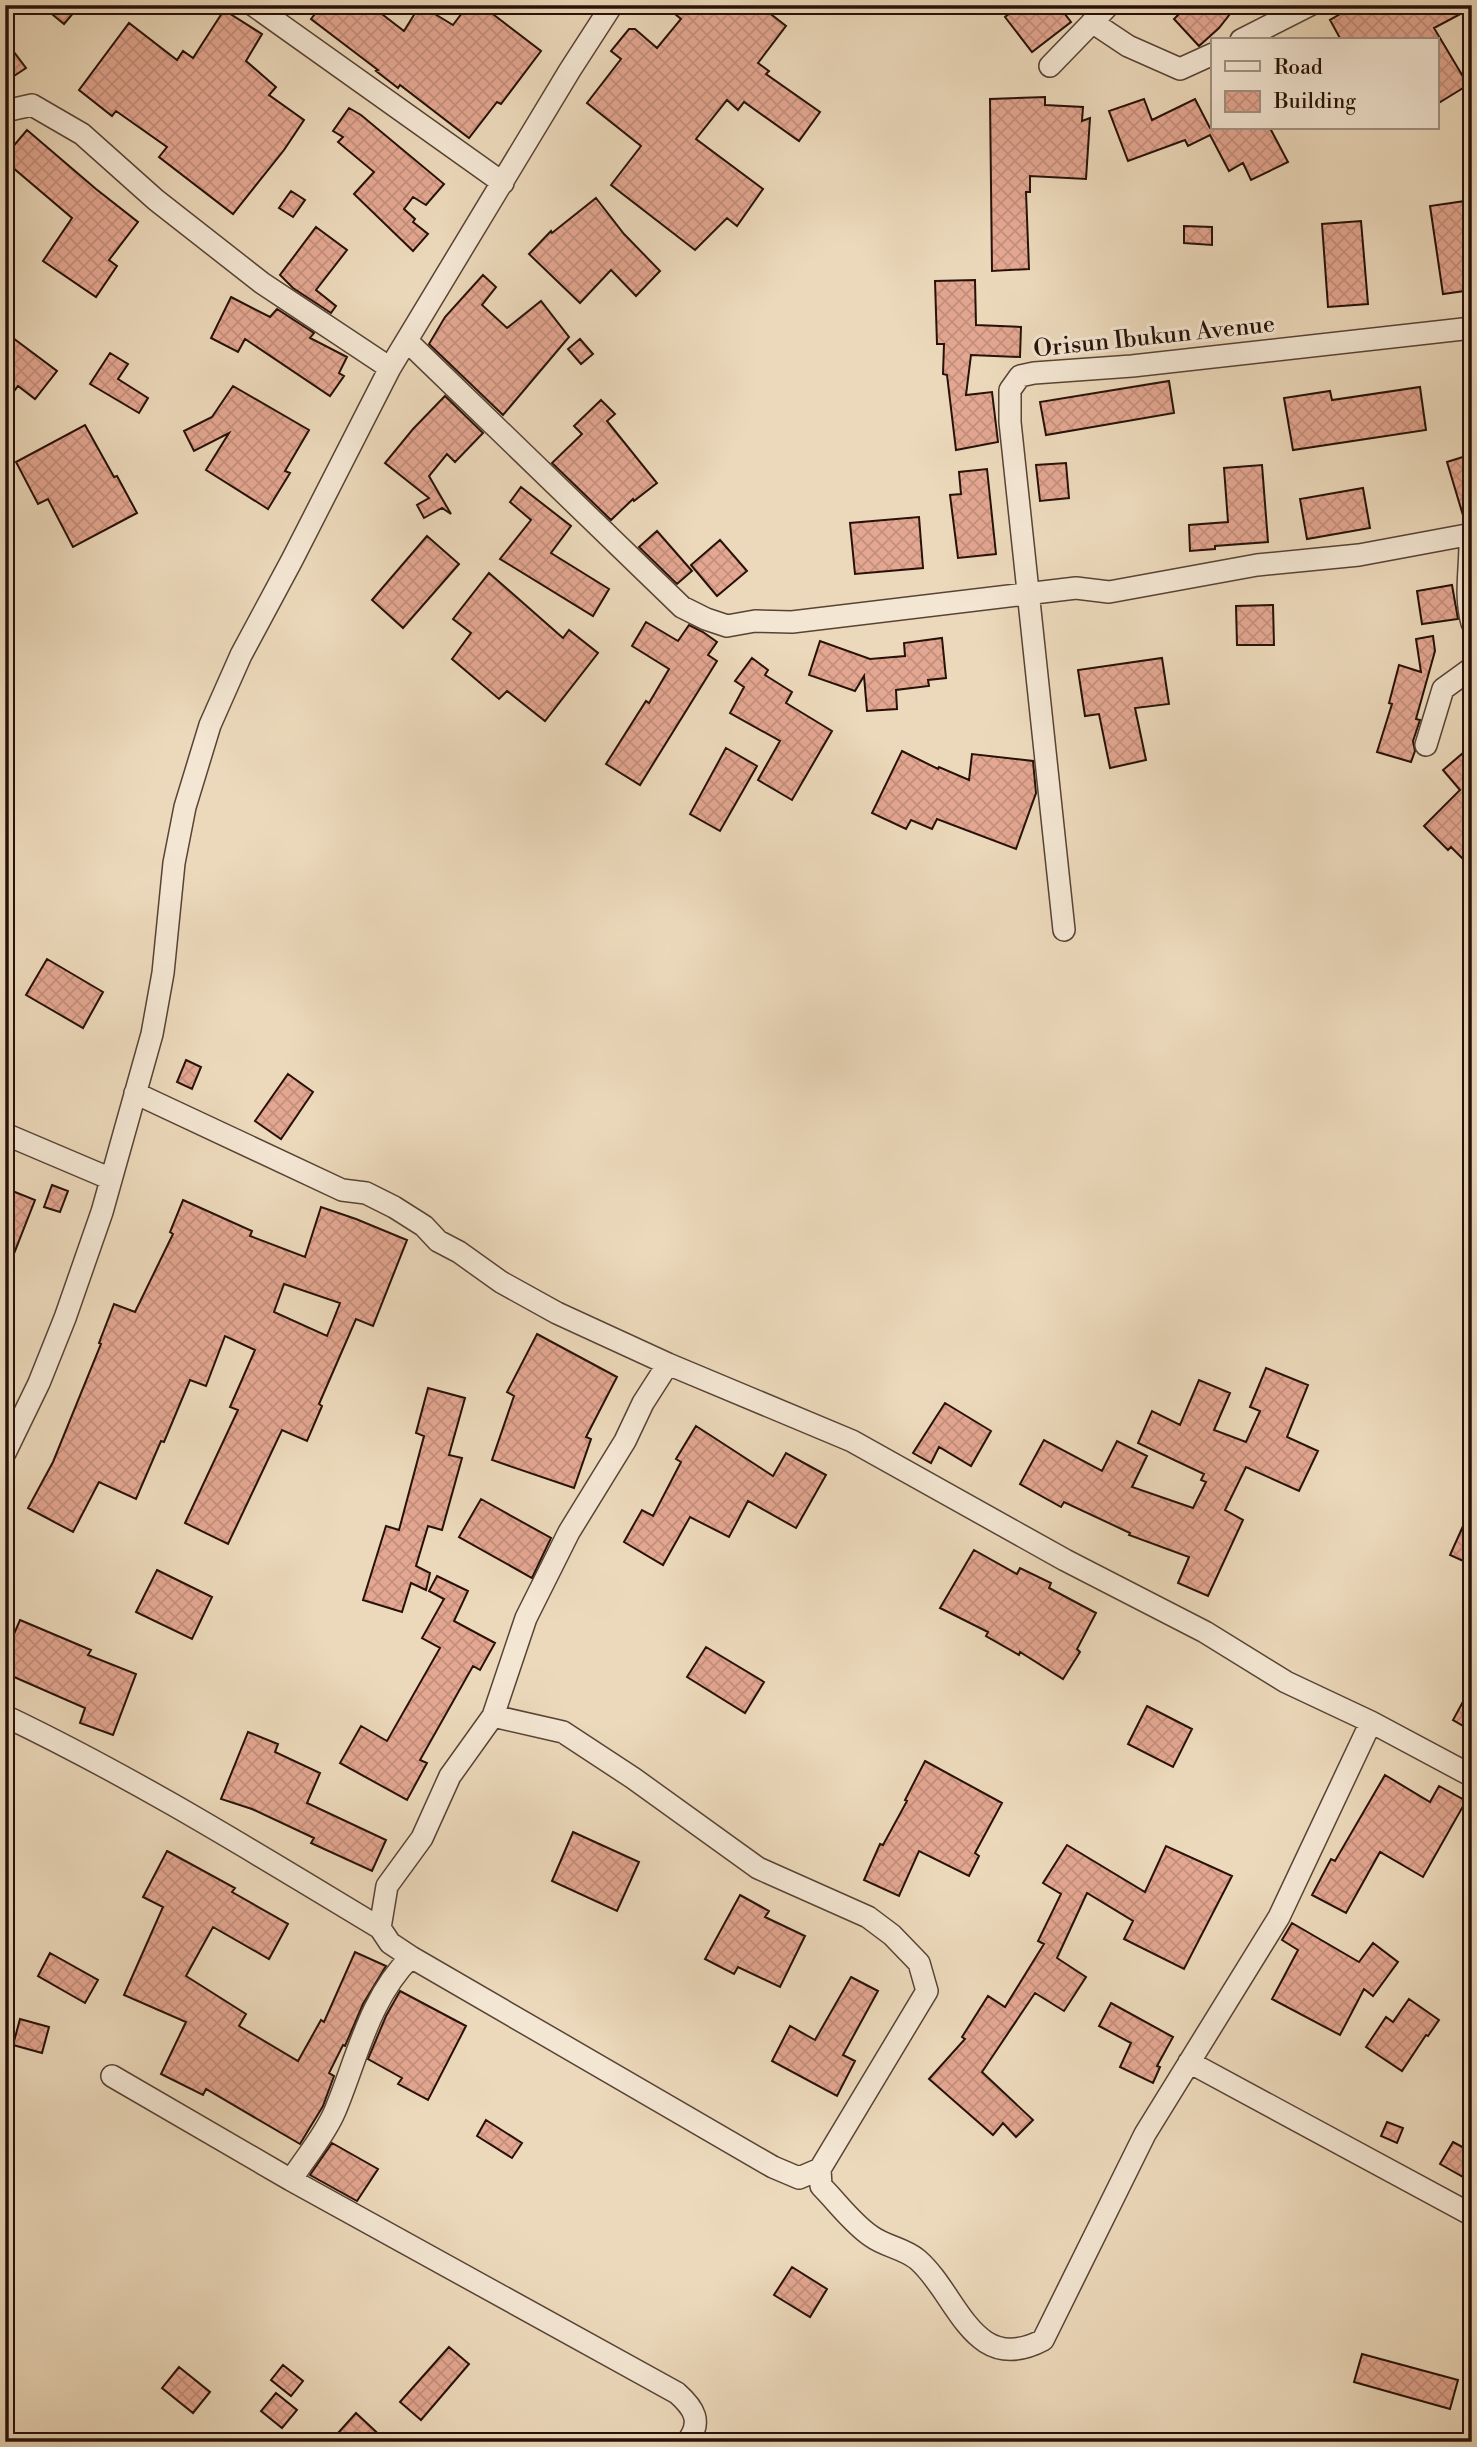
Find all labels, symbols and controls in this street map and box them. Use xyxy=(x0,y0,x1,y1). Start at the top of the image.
legend xyxy=(1211,38,1438,130)
text: Road xyxy=(1274,55,1323,81)
text: Building xyxy=(1273,89,1356,115)
street label: Orisun Ibukun Avenue xyxy=(1032,309,1276,365)

